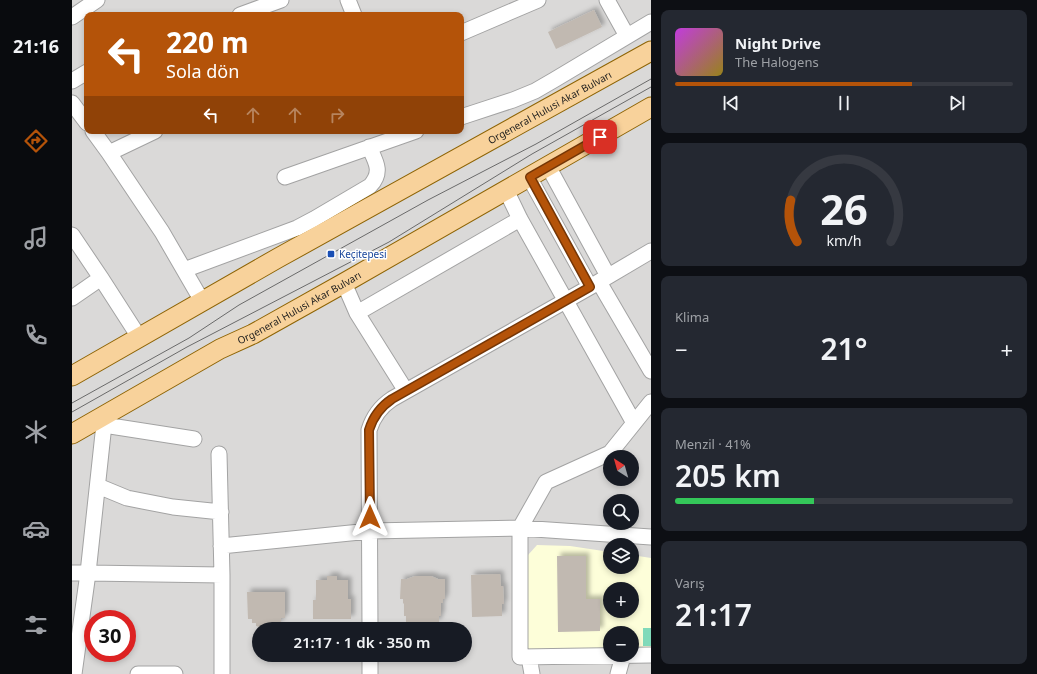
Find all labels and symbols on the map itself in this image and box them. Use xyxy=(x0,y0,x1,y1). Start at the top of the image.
street label: Orgeneral Hulusi Akar Bulvarı xyxy=(485,67,614,147)
pin xyxy=(583,120,617,154)
place label: Keçitepesi xyxy=(339,247,387,261)
marker: Keçitepesi xyxy=(326,249,336,259)
street label: Orgeneral Hulusi Akar Bulvarı xyxy=(235,268,364,347)
north arrow xyxy=(603,450,639,486)
position arrow xyxy=(349,496,391,538)
speed limit sign: 30 xyxy=(84,610,136,662)

